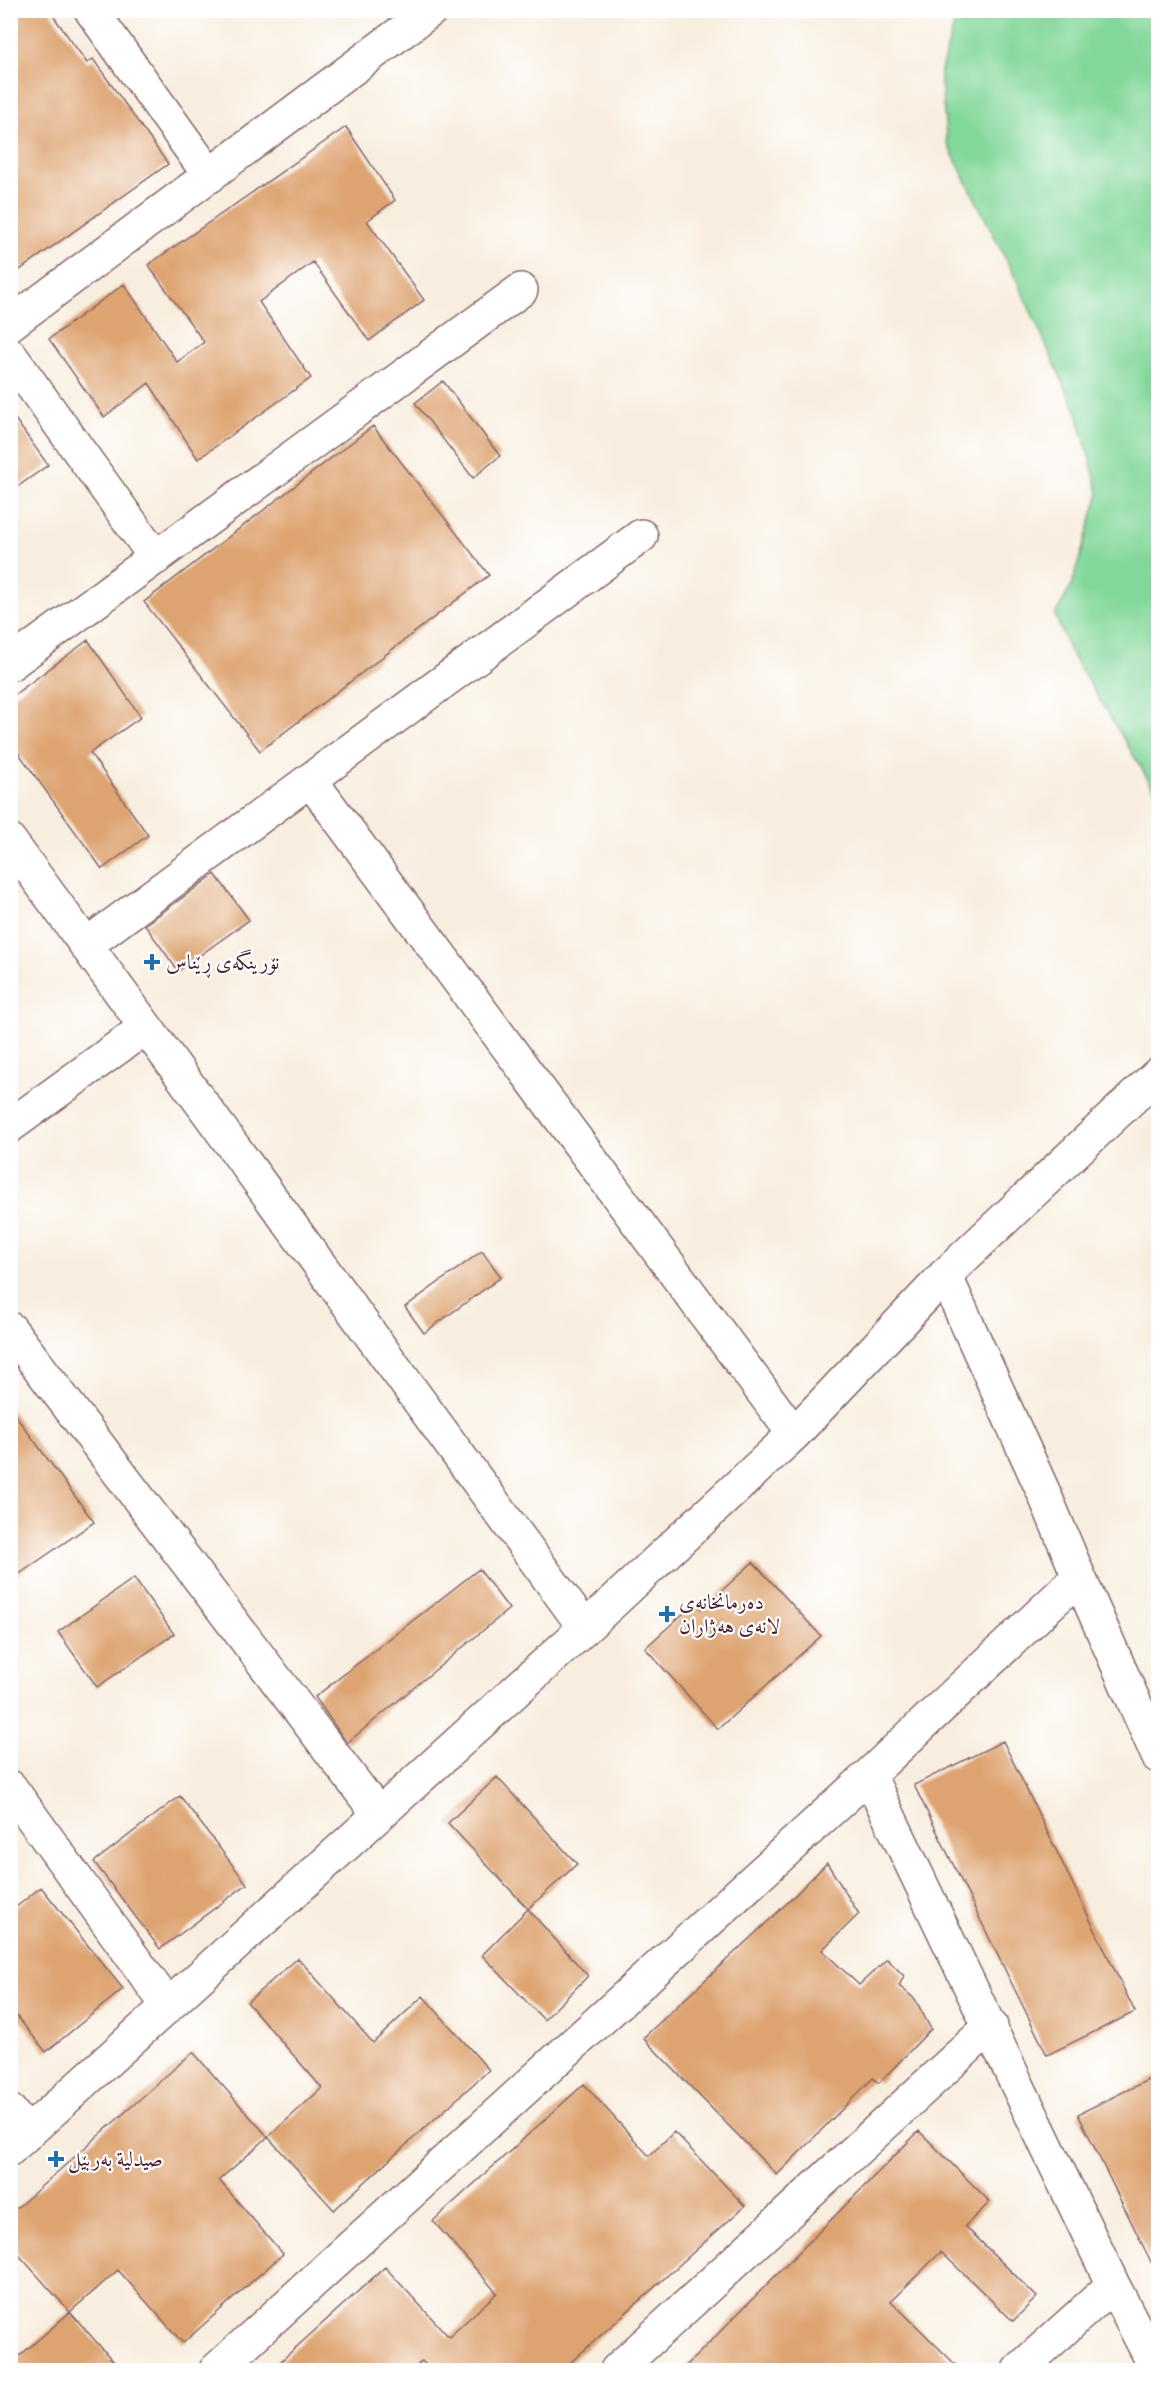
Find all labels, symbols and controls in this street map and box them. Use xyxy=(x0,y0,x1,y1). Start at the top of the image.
place label: نۆرینگەی ڕێناس xyxy=(166,948,280,979)
marker: نۆرینگەی ڕێناس xyxy=(143,953,161,971)
place label: دەرمانخانەی لانەی هەژاران xyxy=(679,1588,780,1639)
marker: دەرمانخانەی لانەی هەژاران xyxy=(660,1607,674,1621)
place label: صيدلية بەربێل xyxy=(68,2145,163,2174)
marker: صيدلية بەربێل xyxy=(49,2152,63,2166)

